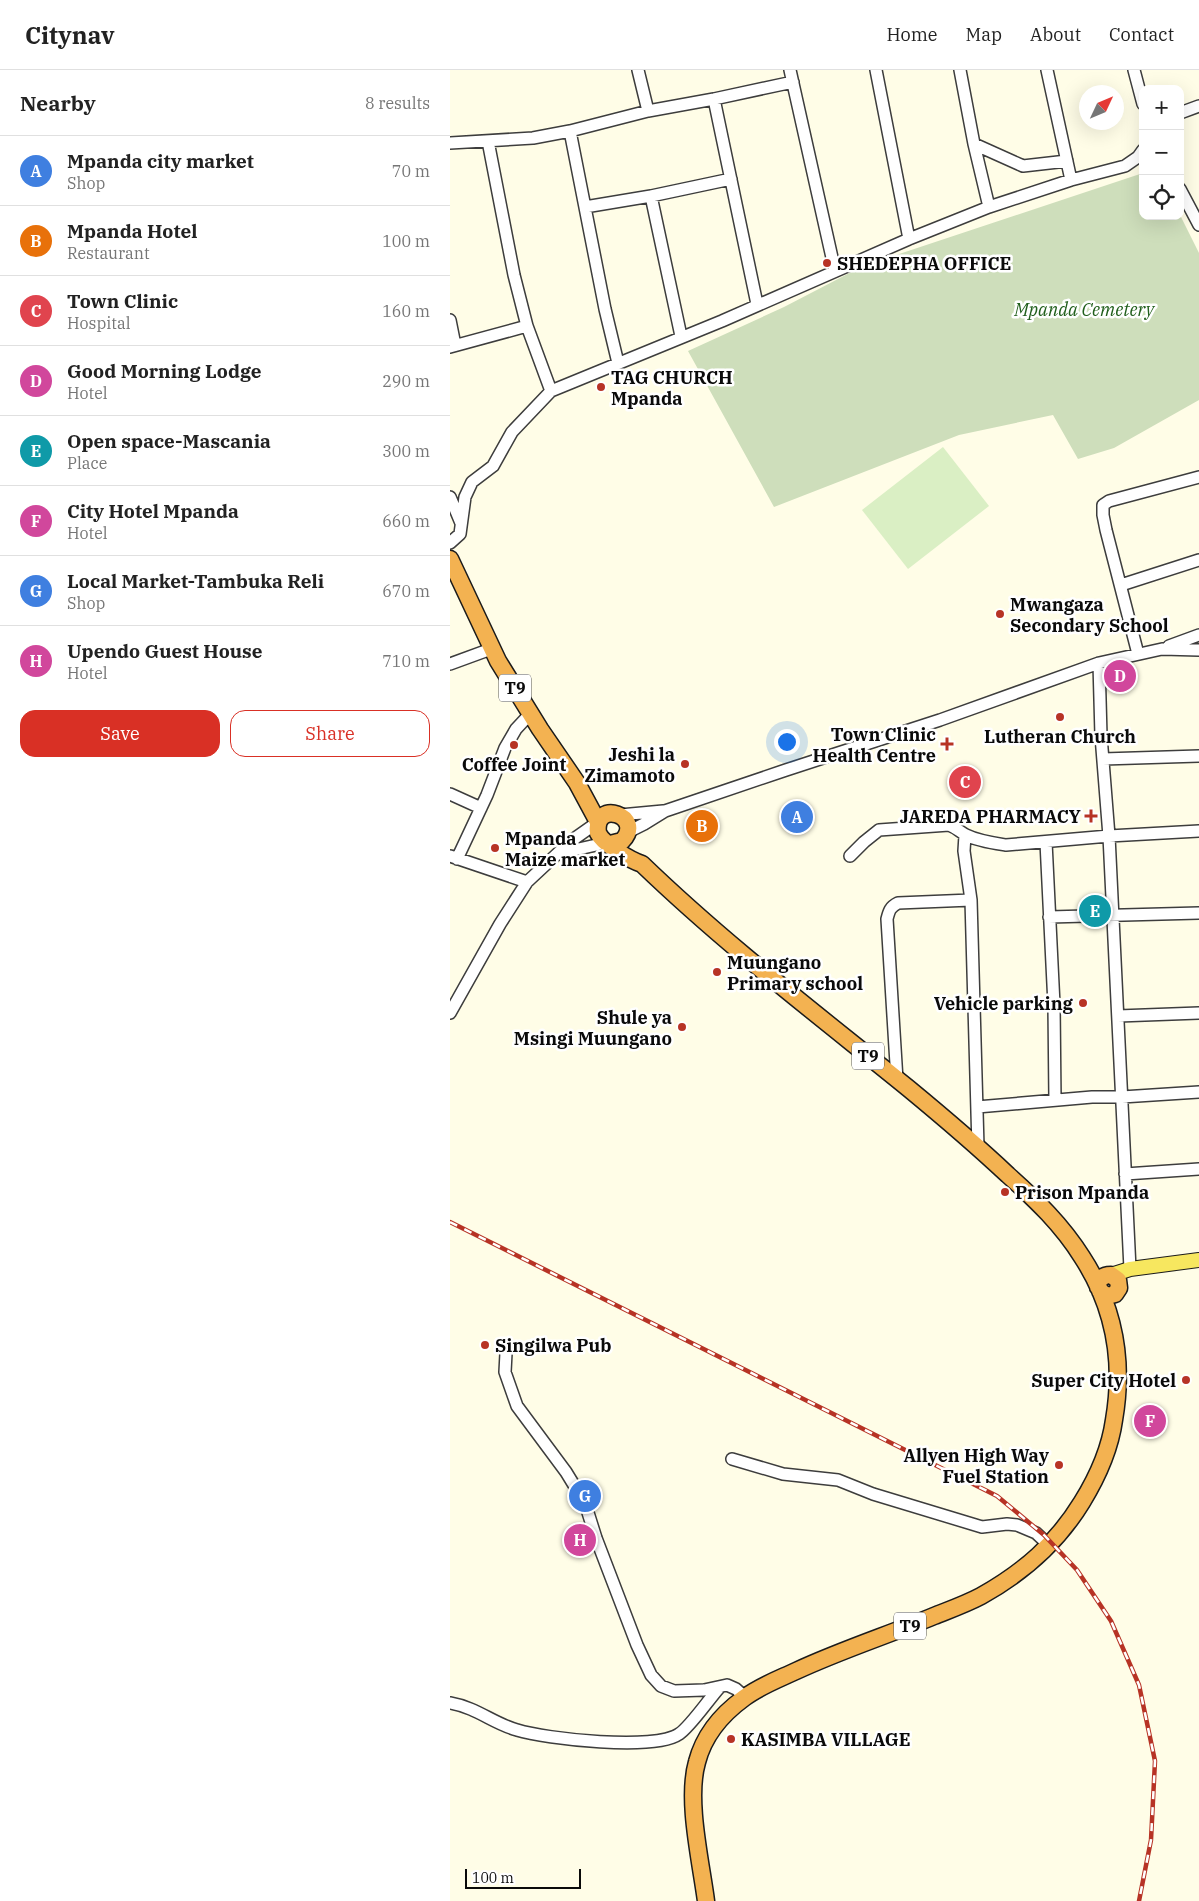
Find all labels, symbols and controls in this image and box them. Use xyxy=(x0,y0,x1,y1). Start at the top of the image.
text: Citynav xyxy=(25,19,114,51)
text: Home xyxy=(886,23,938,46)
text: Map xyxy=(966,23,1002,46)
text: About xyxy=(1030,23,1081,46)
text: Contact xyxy=(1109,23,1174,46)
north arrow xyxy=(1079,85,1124,130)
map controls xyxy=(1139,85,1184,220)
button: + xyxy=(1139,85,1184,130)
text: Nearby xyxy=(20,89,96,117)
text: 8 results xyxy=(365,93,430,113)
button: − xyxy=(1139,130,1184,175)
text: Mpanda city market xyxy=(67,149,254,173)
text: A xyxy=(30,161,42,181)
text: 70 m xyxy=(392,161,430,181)
text: Shop xyxy=(67,173,105,193)
button: locate xyxy=(1139,175,1184,220)
text: Mpanda Hotel xyxy=(67,219,197,243)
text: B xyxy=(30,231,42,251)
text: 100 m xyxy=(382,231,430,251)
text: Restaurant xyxy=(67,243,150,263)
place label: SHEDEPHA OFFICE xyxy=(837,252,1011,275)
marker: SHEDEPHA OFFICE xyxy=(821,257,833,269)
text: Town Clinic xyxy=(67,289,178,313)
park label: Mpanda Cemetery xyxy=(1013,298,1156,321)
text: C xyxy=(31,301,41,321)
text: 160 m xyxy=(382,301,430,321)
text: Hospital xyxy=(67,313,130,333)
text: Good Morning Lodge xyxy=(67,359,262,383)
place label: TAG CHURCH Mpanda xyxy=(611,366,733,410)
text: D xyxy=(30,371,42,391)
text: 290 m xyxy=(382,371,430,391)
marker: TAG CHURCH Mpanda xyxy=(595,381,607,393)
text: Hotel xyxy=(67,383,108,403)
text: Open space-Mascania xyxy=(67,429,271,453)
text: E xyxy=(31,441,41,461)
text: 300 m xyxy=(382,441,430,461)
text: Place xyxy=(67,453,107,473)
text: City Hotel Mpanda xyxy=(67,499,239,523)
text: F xyxy=(31,511,41,531)
text: 660 m xyxy=(382,511,430,531)
text: Hotel xyxy=(67,523,108,543)
text: Local Market-Tambuka Reli xyxy=(67,569,324,593)
text: G xyxy=(30,581,42,601)
text: 670 m xyxy=(382,581,430,601)
text: Shop xyxy=(67,593,105,613)
place label: Mwangaza Secondary School xyxy=(1010,593,1169,637)
marker: Mwangaza Secondary School xyxy=(994,608,1006,620)
text: Upendo Guest House xyxy=(67,639,263,663)
text: H xyxy=(30,651,43,671)
text: 710 m xyxy=(382,651,430,671)
pin: D xyxy=(1104,657,1136,695)
text: Hotel xyxy=(67,663,108,683)
road number: T9 xyxy=(499,674,531,702)
button: Save xyxy=(20,710,220,757)
button: Share xyxy=(230,710,430,757)
marker: Lutheran Church xyxy=(1054,711,1066,723)
place label: Town Clinic Health Centre xyxy=(813,723,936,767)
place label: Lutheran Church xyxy=(984,725,1136,748)
your location xyxy=(774,729,800,755)
marker: Town Clinic Health Centre xyxy=(940,737,954,751)
marker: Coffee Joint xyxy=(508,739,520,751)
place label: Jeshi la Zimamoto xyxy=(584,743,675,787)
place label: Coffee Joint xyxy=(462,753,566,776)
marker: Jeshi la Zimamoto xyxy=(679,758,691,770)
pin: C xyxy=(949,763,981,801)
pin: A xyxy=(781,798,813,836)
place label: JAREDA PHARMACY xyxy=(900,805,1081,828)
pin: B xyxy=(686,807,718,845)
marker: JAREDA PHARMACY xyxy=(1085,810,1097,822)
place label: Mpanda Maize market xyxy=(505,827,626,871)
marker: Mpanda Maize market xyxy=(489,842,501,854)
pin: E xyxy=(1079,892,1111,930)
place label: Muungano Primary school xyxy=(727,951,863,995)
marker: Muungano Primary school xyxy=(711,966,723,978)
place label: Vehicle parking xyxy=(934,992,1074,1015)
marker: Vehicle parking xyxy=(1077,997,1089,1009)
place label: Shule ya Msingi Muungano xyxy=(514,1006,672,1050)
marker: Shule ya Msingi Muungano xyxy=(676,1021,688,1033)
road number: T9 xyxy=(852,1042,884,1069)
place label: Prison Mpanda xyxy=(1015,1181,1149,1204)
marker: Prison Mpanda xyxy=(999,1186,1011,1198)
place label: Singilwa Pub xyxy=(495,1334,612,1357)
marker: Singilwa Pub xyxy=(479,1339,491,1351)
place label: Super City Hotel xyxy=(1031,1369,1176,1392)
marker: Super City Hotel xyxy=(1180,1374,1192,1386)
pin: F xyxy=(1134,1402,1166,1440)
place label: Allyen High Way Fuel Station xyxy=(904,1444,1050,1488)
marker: Allyen High Way Fuel Station xyxy=(1053,1459,1065,1471)
pin: G xyxy=(569,1477,601,1515)
pin: H xyxy=(564,1521,596,1559)
road number: T9 xyxy=(894,1612,926,1640)
place label: KASIMBA VILLAGE xyxy=(741,1728,910,1751)
marker: KASIMBA VILLAGE xyxy=(725,1733,737,1745)
scale bar xyxy=(465,1866,581,1889)
text: 100 m xyxy=(472,1869,514,1887)

